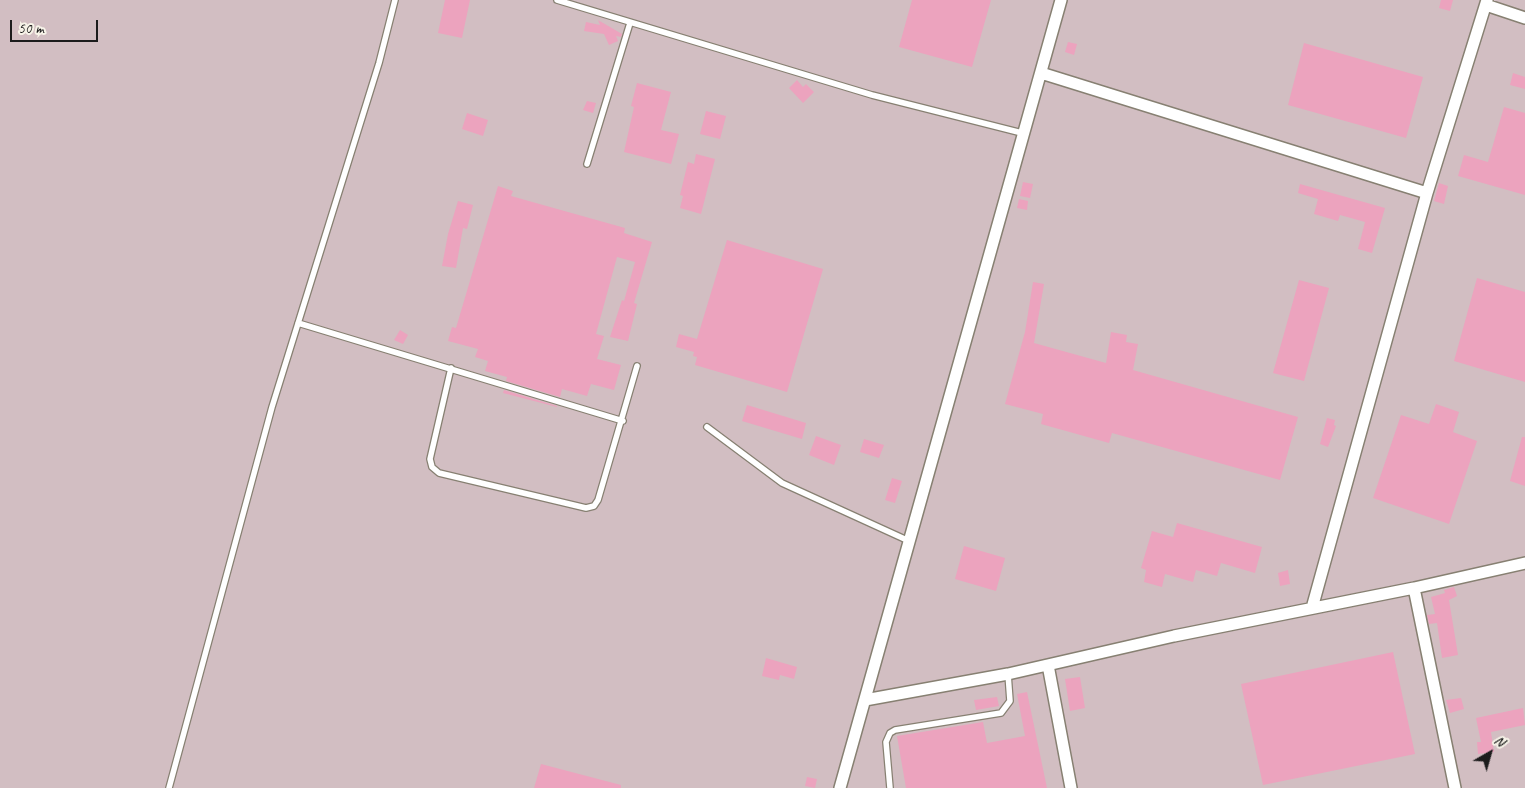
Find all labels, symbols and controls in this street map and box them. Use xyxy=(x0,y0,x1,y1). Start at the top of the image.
scale bar xyxy=(12,10,100,42)
text: 50 m xyxy=(18,19,44,38)
north arrow xyxy=(1465,728,1515,778)
text: N xyxy=(1491,731,1508,750)

